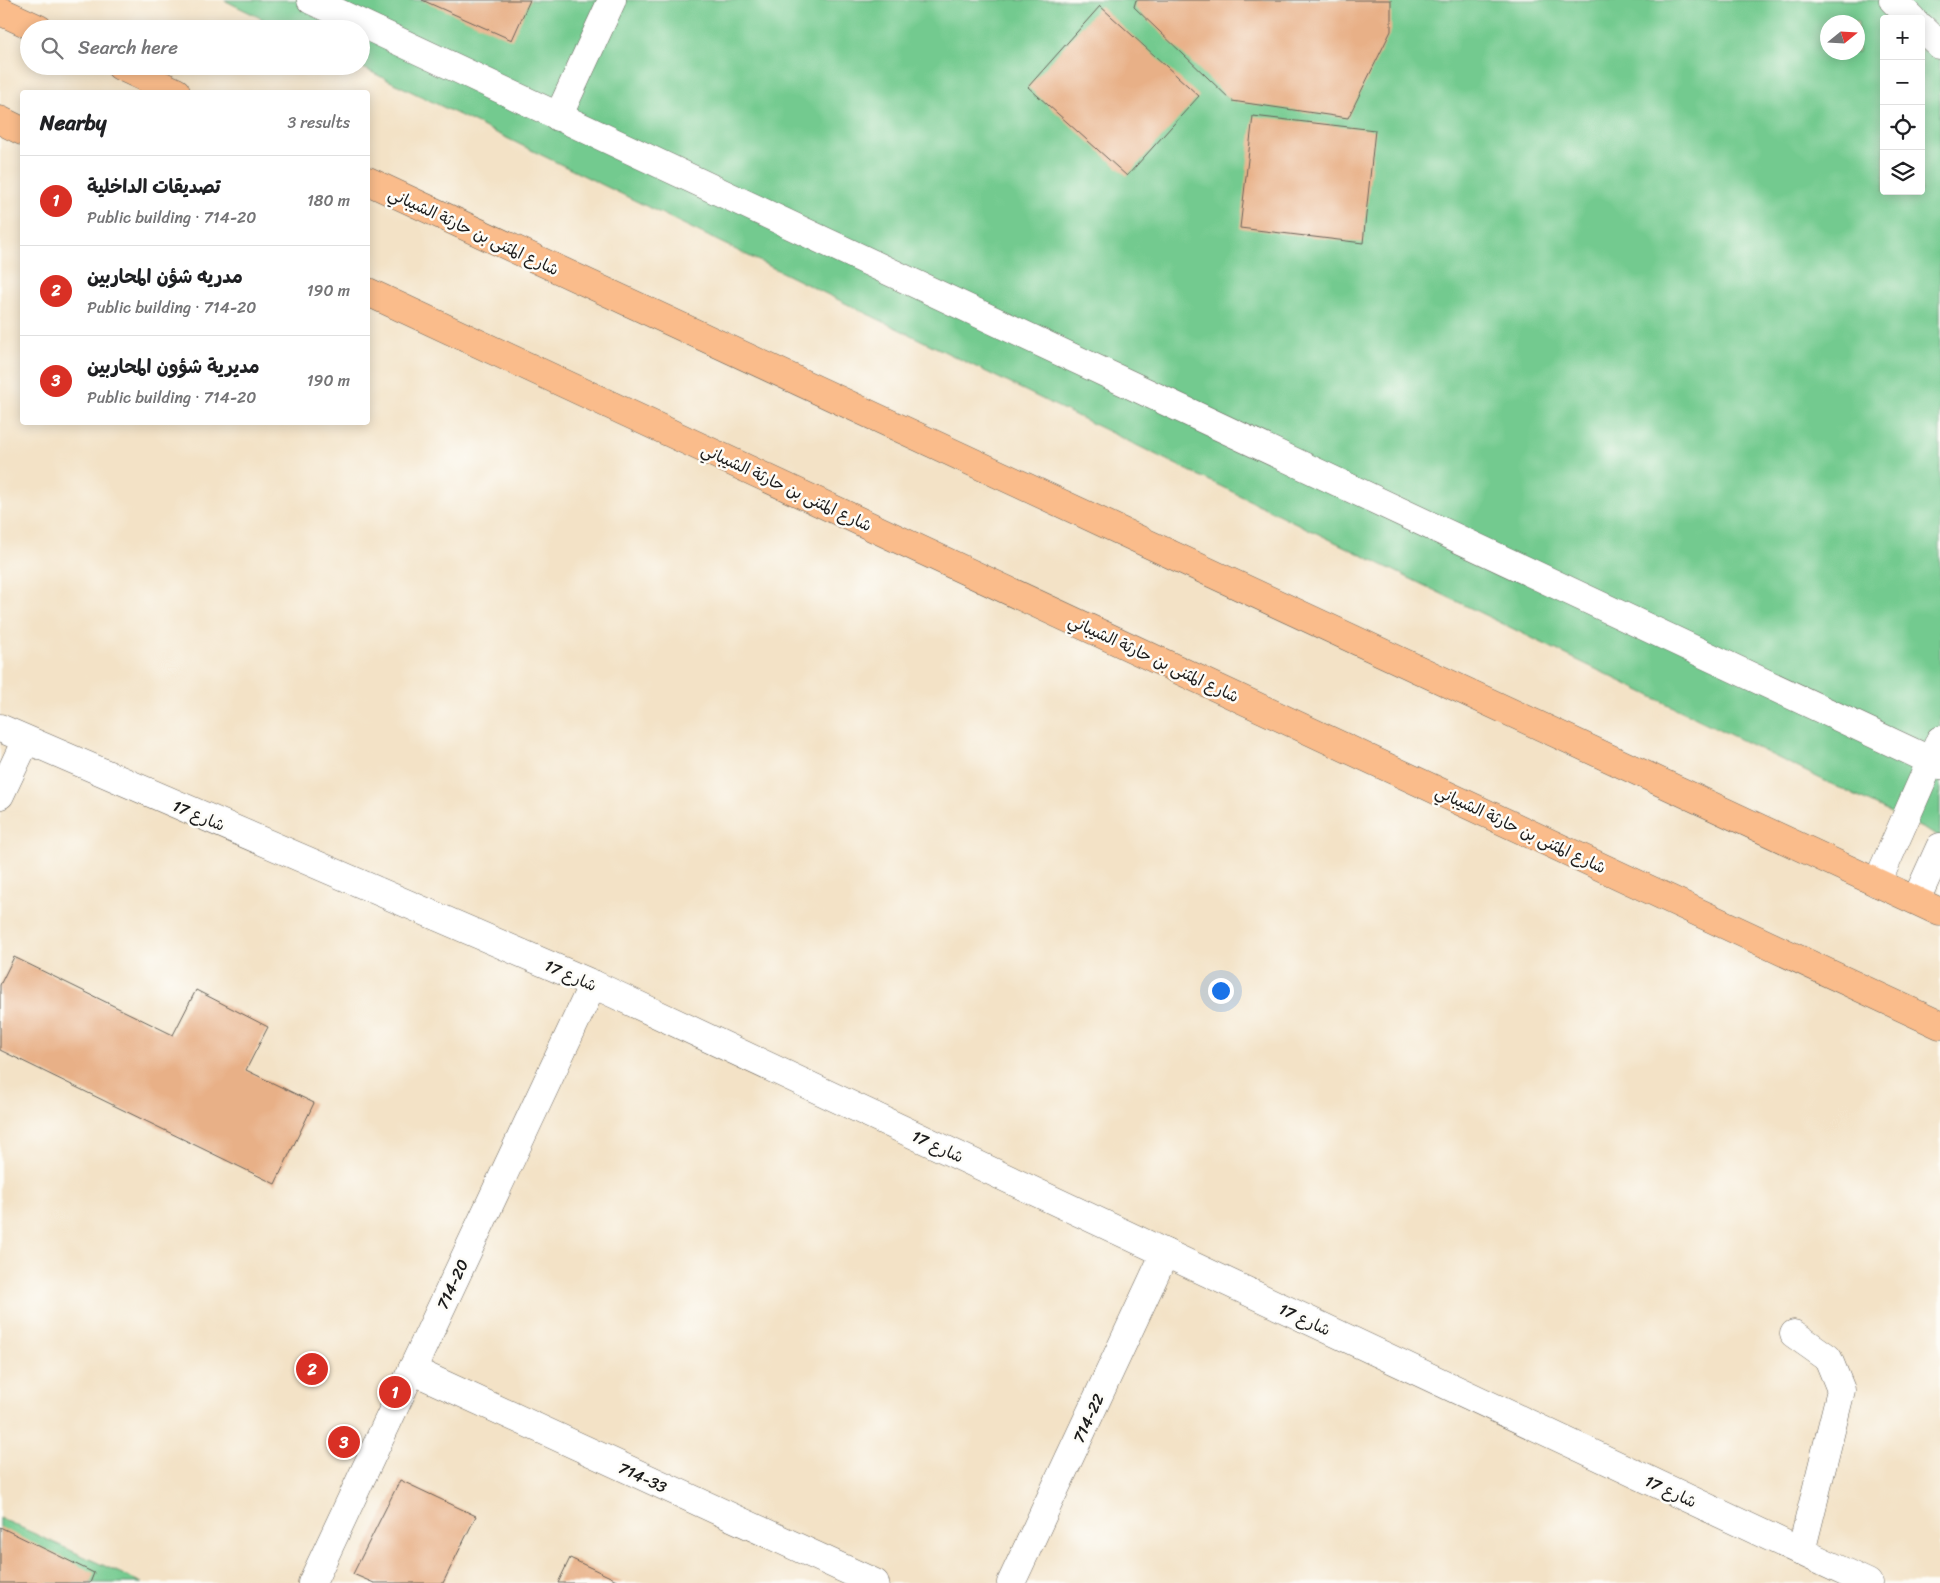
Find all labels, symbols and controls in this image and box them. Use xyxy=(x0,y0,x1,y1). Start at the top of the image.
north arrow xyxy=(1820,15,1865,60)
map controls xyxy=(1880,15,1925,195)
button: + xyxy=(1880,15,1925,60)
search box xyxy=(20,20,370,75)
text: Search here xyxy=(78,31,178,64)
icon: search xyxy=(38,34,66,62)
button: − xyxy=(1880,60,1925,105)
text: Nearby xyxy=(40,104,106,142)
button: locate xyxy=(1880,105,1925,150)
text: 3 results xyxy=(287,108,350,137)
button: layers xyxy=(1880,150,1925,195)
text: تصديقات الداخلية xyxy=(87,170,221,203)
street label: شارع المثنى بن حارثة الشيباني xyxy=(384,179,564,284)
text: 1 xyxy=(53,186,59,215)
text: 180 m xyxy=(307,186,350,215)
text: Public building · 714-20 xyxy=(87,203,256,232)
text: مدريه شؤن المحاربين xyxy=(87,260,243,293)
text: 2 xyxy=(51,276,61,305)
text: 190 m xyxy=(307,276,350,305)
text: Public building · 714-20 xyxy=(87,293,256,322)
text: مديرية شؤون المحاربين xyxy=(87,350,260,383)
text: 3 xyxy=(52,366,60,395)
text: 190 m xyxy=(307,366,350,395)
text: Public building · 714-20 xyxy=(87,383,256,412)
street label: شارع المثنى بن حارثة الشيباني xyxy=(697,435,877,540)
street label: شارع المثنى بن حارثة الشيباني xyxy=(1064,606,1244,711)
street label: شارع المثنى بن حارثة الشيباني xyxy=(1431,777,1611,882)
street label: شارع 17 xyxy=(168,791,230,840)
street label: شارع 17 xyxy=(540,951,602,1000)
your location xyxy=(1208,978,1234,1004)
street label: شارع 17 xyxy=(907,1122,969,1171)
street label: 714-20 xyxy=(428,1254,477,1314)
street label: شارع 17 xyxy=(1274,1295,1336,1344)
pin: 2 xyxy=(296,1350,328,1388)
pin: 1 xyxy=(379,1373,411,1411)
street label: 714-22 xyxy=(1064,1389,1113,1448)
pin: 3 xyxy=(328,1423,360,1461)
street label: 714-33 xyxy=(614,1454,672,1501)
street label: شارع 17 xyxy=(1640,1467,1702,1516)

